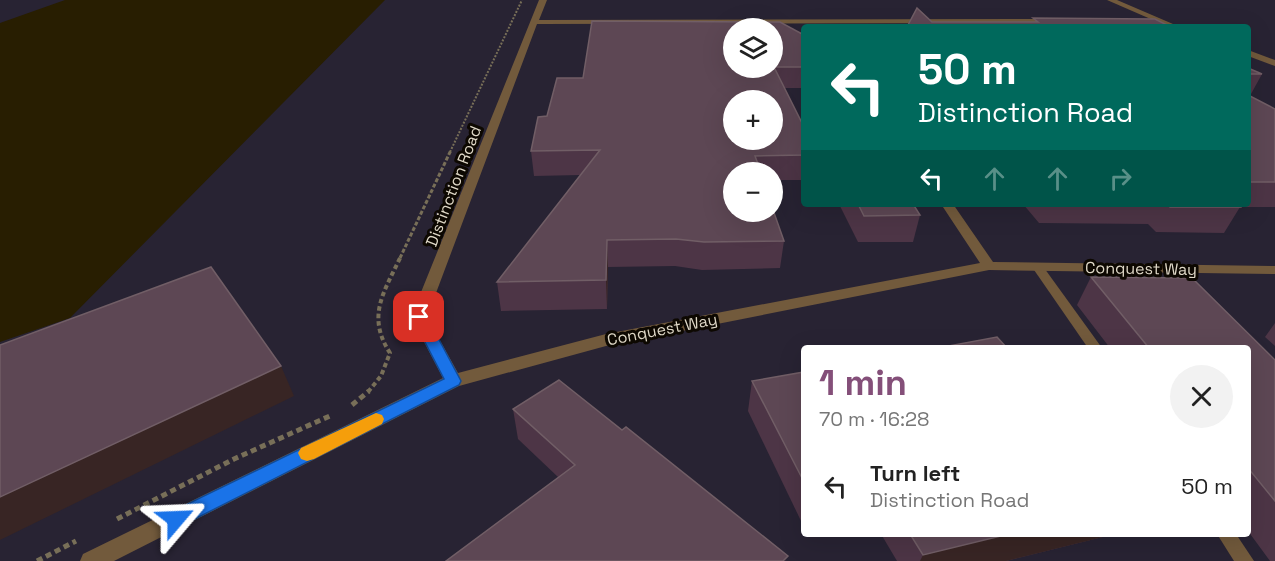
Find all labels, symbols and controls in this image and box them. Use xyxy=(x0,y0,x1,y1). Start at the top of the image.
map controls xyxy=(723,18,783,222)
button: layers xyxy=(723,18,783,78)
text: 50 m xyxy=(918,43,1017,96)
icon: left xyxy=(819,48,897,126)
button: + xyxy=(723,90,783,150)
text: Distinction Road xyxy=(918,95,1133,130)
street label: Distinction Road xyxy=(421,123,486,249)
button: − xyxy=(723,162,783,222)
icon: left xyxy=(915,162,948,195)
icon: ahead xyxy=(978,162,1011,195)
icon: ahead xyxy=(1041,162,1074,195)
icon: right xyxy=(1104,162,1137,195)
street label: Conquest Way xyxy=(1085,257,1197,280)
pin xyxy=(393,291,444,342)
icon: arrive xyxy=(402,300,435,333)
street label: Conquest Way xyxy=(605,309,719,350)
text: 1 min xyxy=(819,360,907,406)
button: close xyxy=(1170,365,1233,428)
text: 70 m · 16:28 xyxy=(819,406,930,432)
text: Turn left xyxy=(870,459,960,487)
icon: left xyxy=(819,470,852,503)
text: 50 m xyxy=(1181,472,1233,500)
position arrow xyxy=(144,487,208,551)
text: Distinction Road xyxy=(870,487,1029,513)

